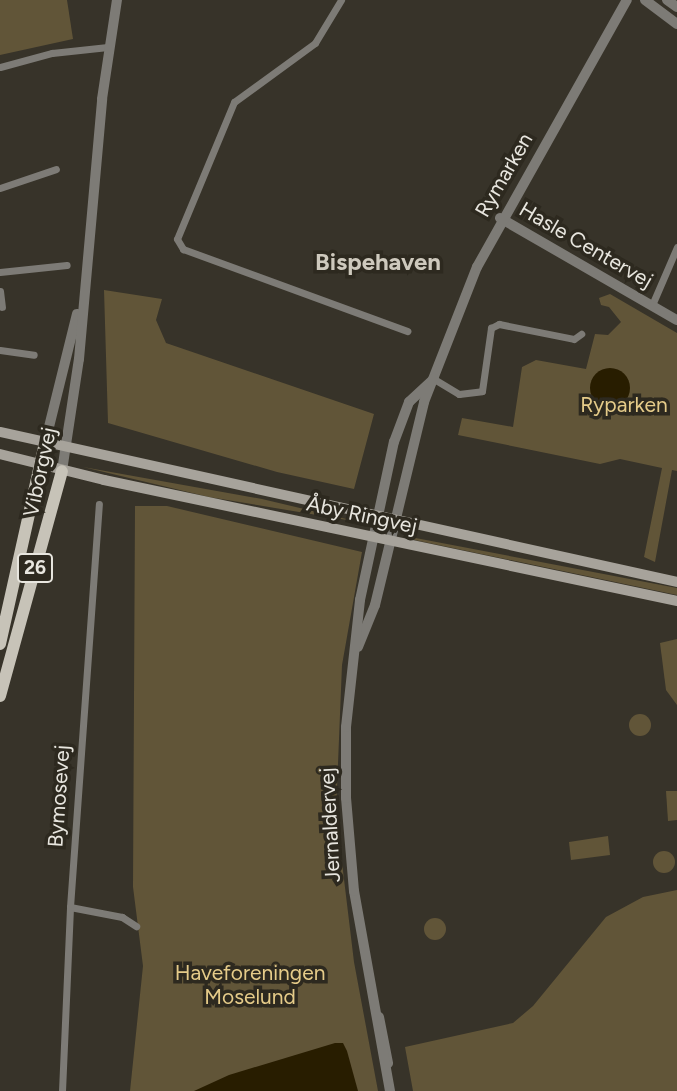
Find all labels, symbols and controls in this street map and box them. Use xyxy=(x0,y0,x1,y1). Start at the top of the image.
street label: Rymarken xyxy=(470,128,538,222)
street label: Hasle Centervej xyxy=(515,197,657,293)
district label: Bispehaven xyxy=(315,248,441,276)
park label: Ryparken xyxy=(580,392,668,418)
street label: Viborgvej xyxy=(18,425,62,519)
street label: Åby Ringvej xyxy=(304,491,420,539)
road number: 26 xyxy=(16,552,54,583)
street label: Bymosevej xyxy=(43,744,75,848)
street label: Jernaldervej xyxy=(314,767,346,883)
park label: Haveforeningen Moselund xyxy=(175,960,325,1010)

